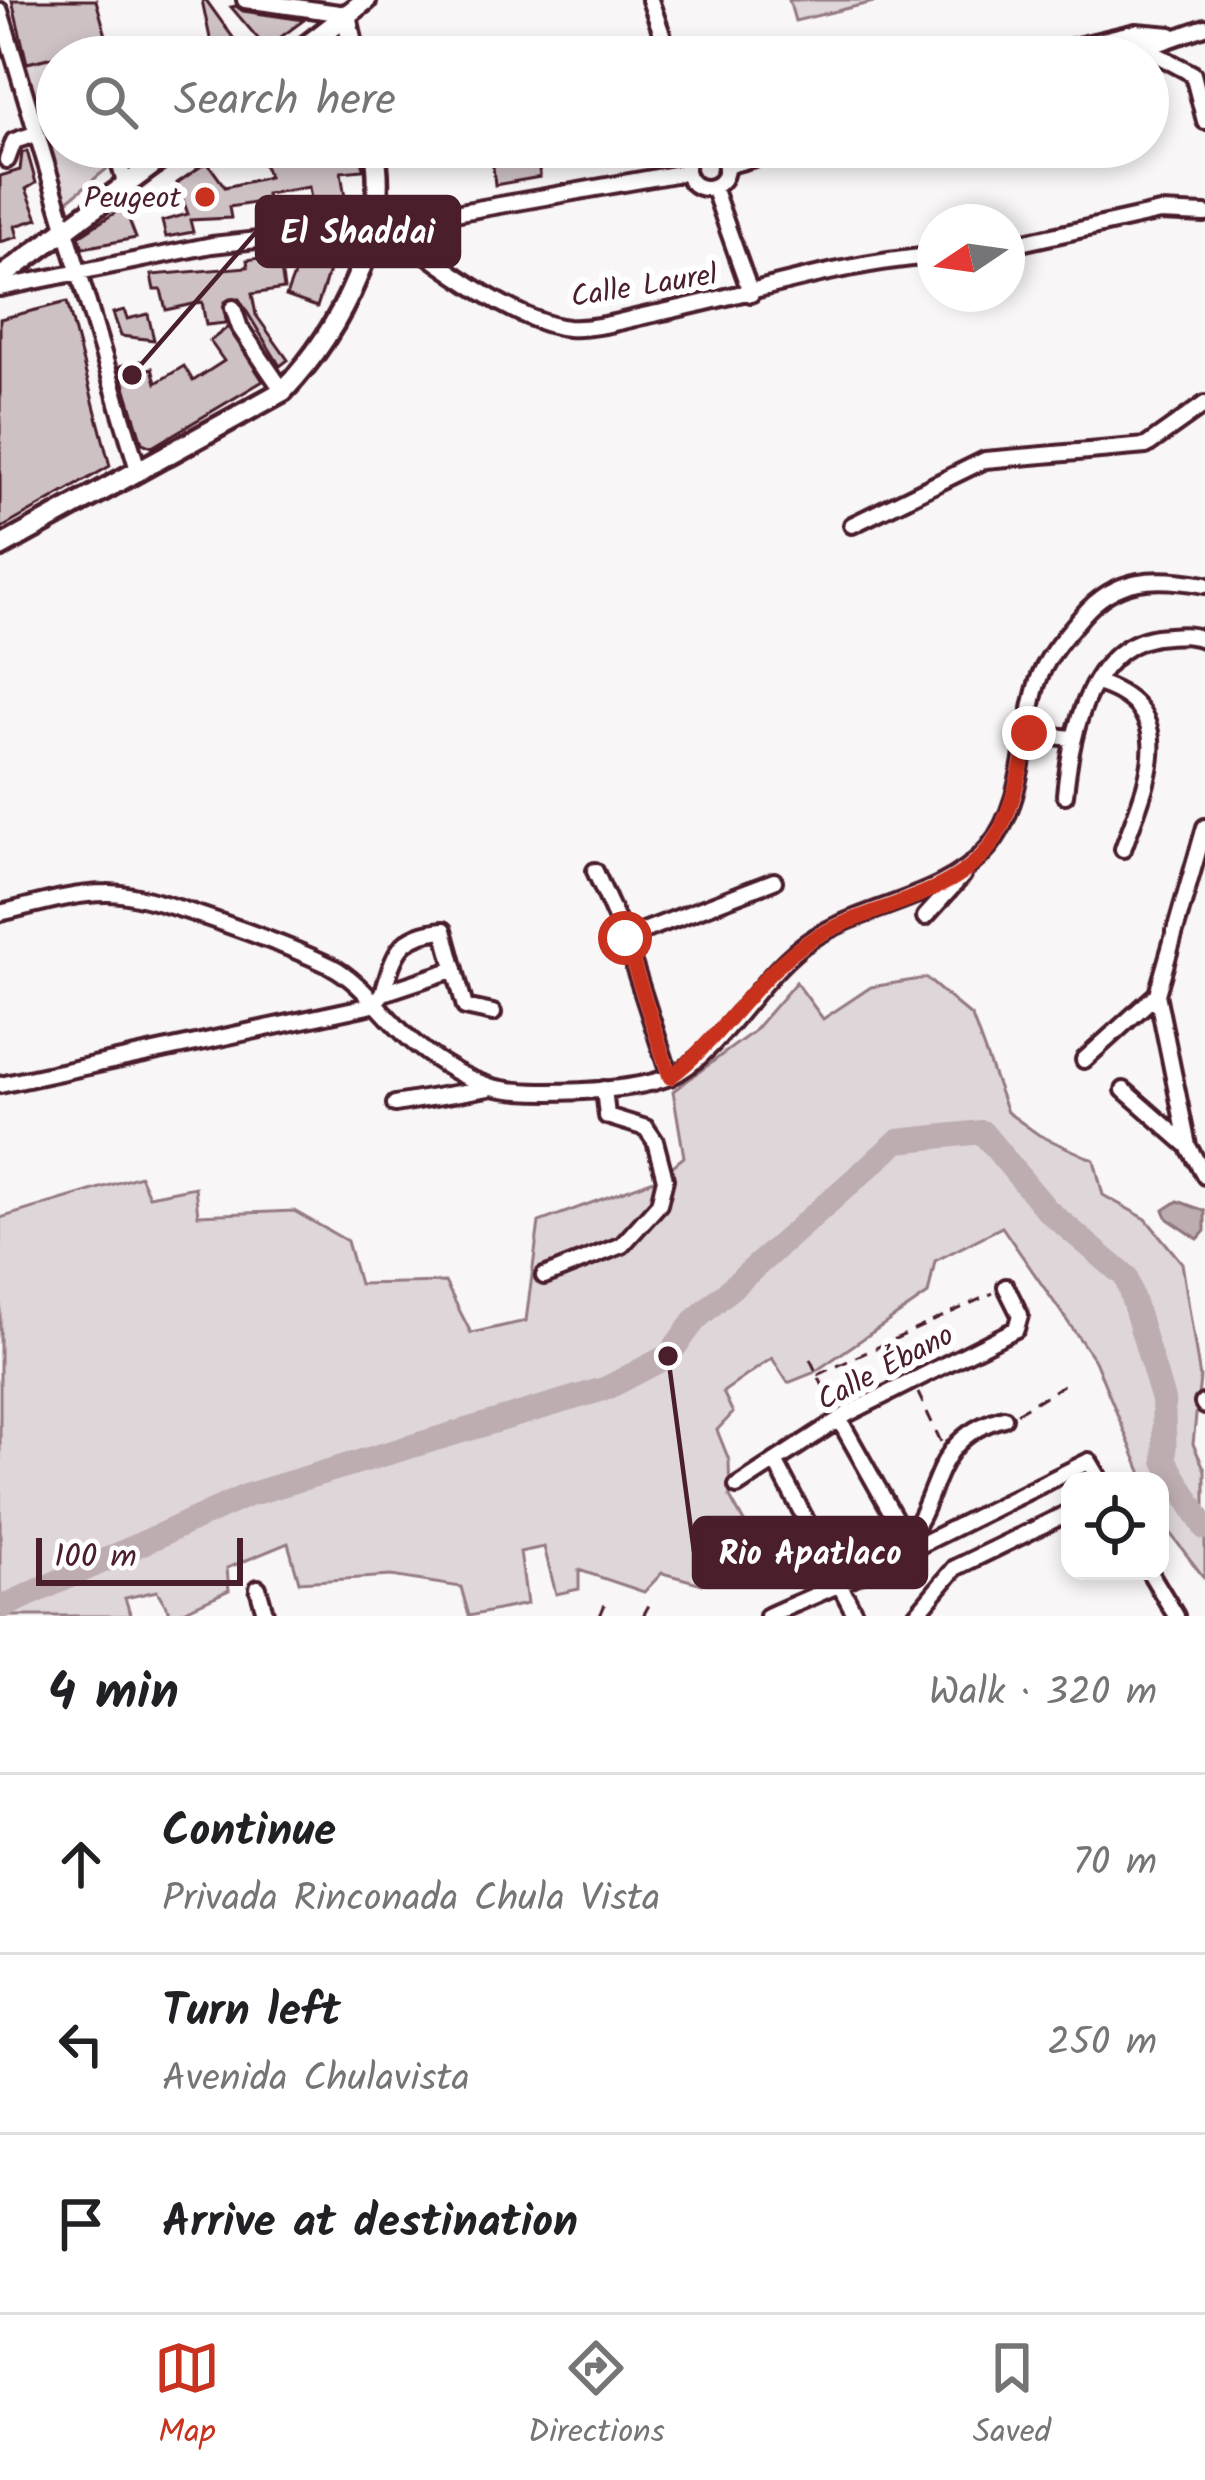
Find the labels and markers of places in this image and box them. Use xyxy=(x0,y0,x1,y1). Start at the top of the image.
place label: Peugeot xyxy=(84,175,181,223)
marker: Peugeot xyxy=(192,184,218,210)
callout: El Shaddai xyxy=(257,197,459,266)
callout: Rio Apatlaco xyxy=(694,1518,926,1587)

